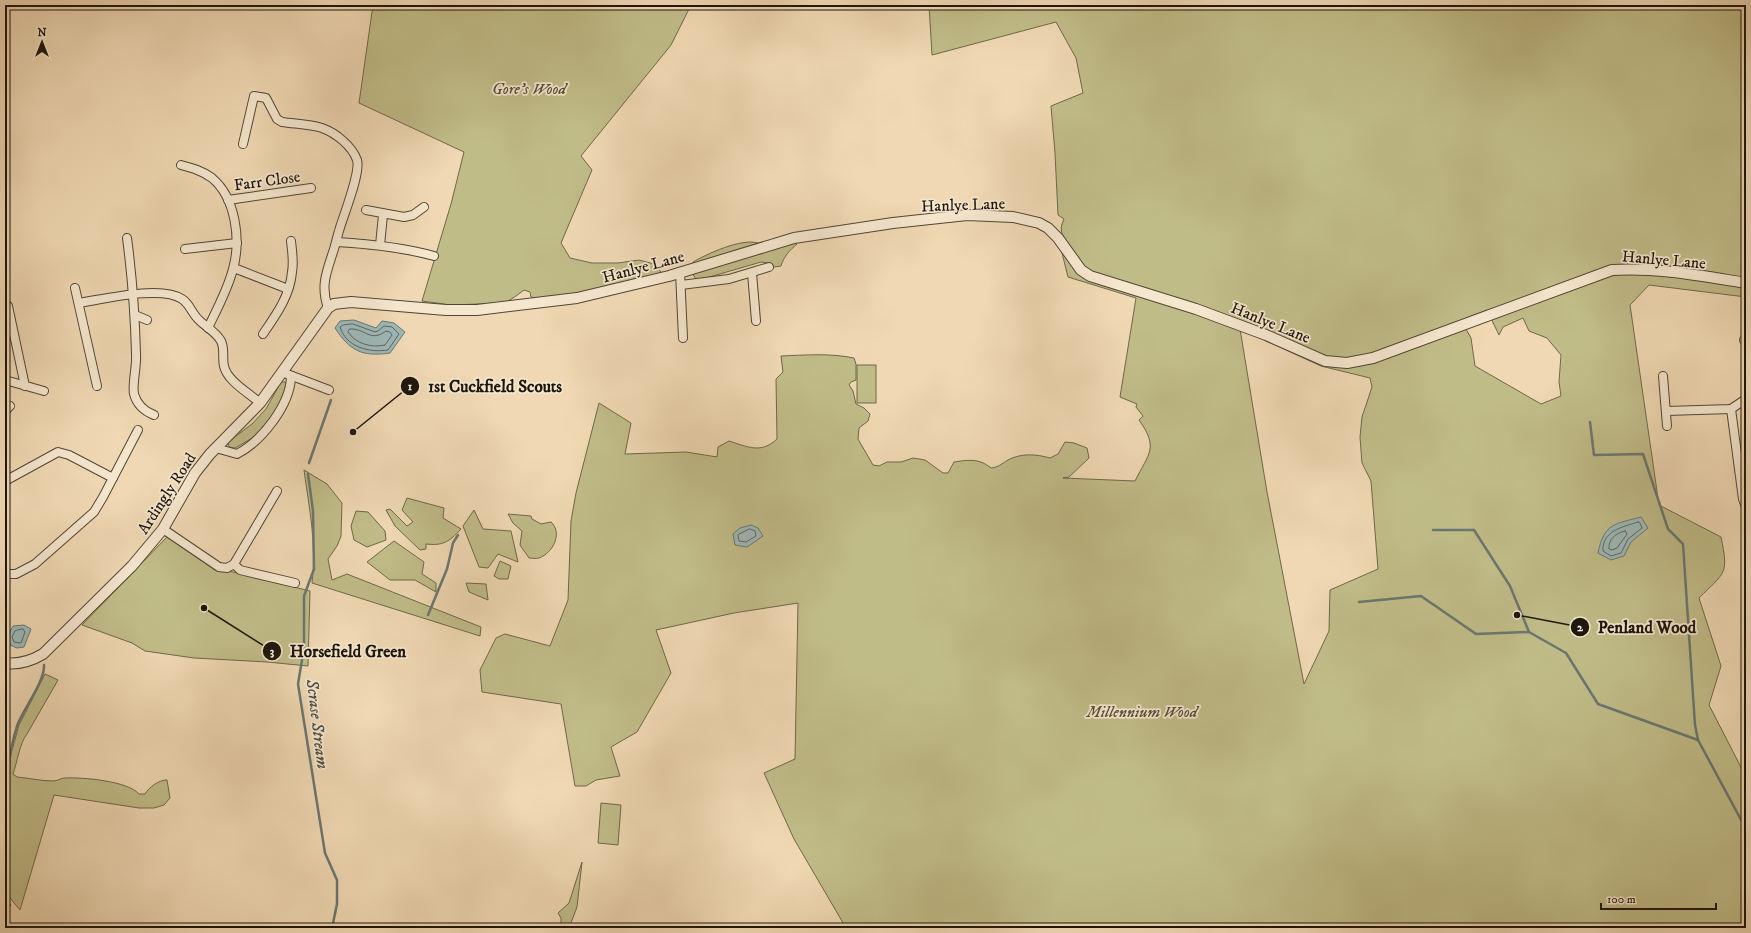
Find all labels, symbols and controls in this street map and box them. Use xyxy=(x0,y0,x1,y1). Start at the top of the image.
north arrow xyxy=(22,22,62,62)
text: N xyxy=(37,26,47,40)
park label: Gore's Wood xyxy=(492,79,568,99)
street label: Farr Close xyxy=(233,166,302,196)
street label: Hanlye Lane xyxy=(921,194,1006,216)
street label: Hanlye Lane xyxy=(600,246,687,288)
street label: Hanlye Lane xyxy=(1621,246,1707,274)
street label: Hanlye Lane xyxy=(1228,298,1314,348)
callout: 1st Cuckfield Scouts xyxy=(400,372,570,401)
text: 1st Cuckfield Scouts xyxy=(428,376,562,398)
text: 1 xyxy=(408,379,413,394)
street label: Ardingly Road xyxy=(133,449,201,538)
callout: Penland Wood xyxy=(1570,613,1704,642)
text: Penland Wood xyxy=(1598,617,1697,639)
text: 2 xyxy=(1577,620,1584,635)
callout: Horsefield Green xyxy=(262,636,414,665)
text: Horsefield Green xyxy=(290,641,406,663)
text: 3 xyxy=(270,644,275,659)
water label: Scrase Stream xyxy=(300,677,333,770)
park label: Millennium Wood xyxy=(1086,702,1200,722)
scale bar xyxy=(1601,885,1716,911)
text: 100 m xyxy=(1607,892,1636,907)

